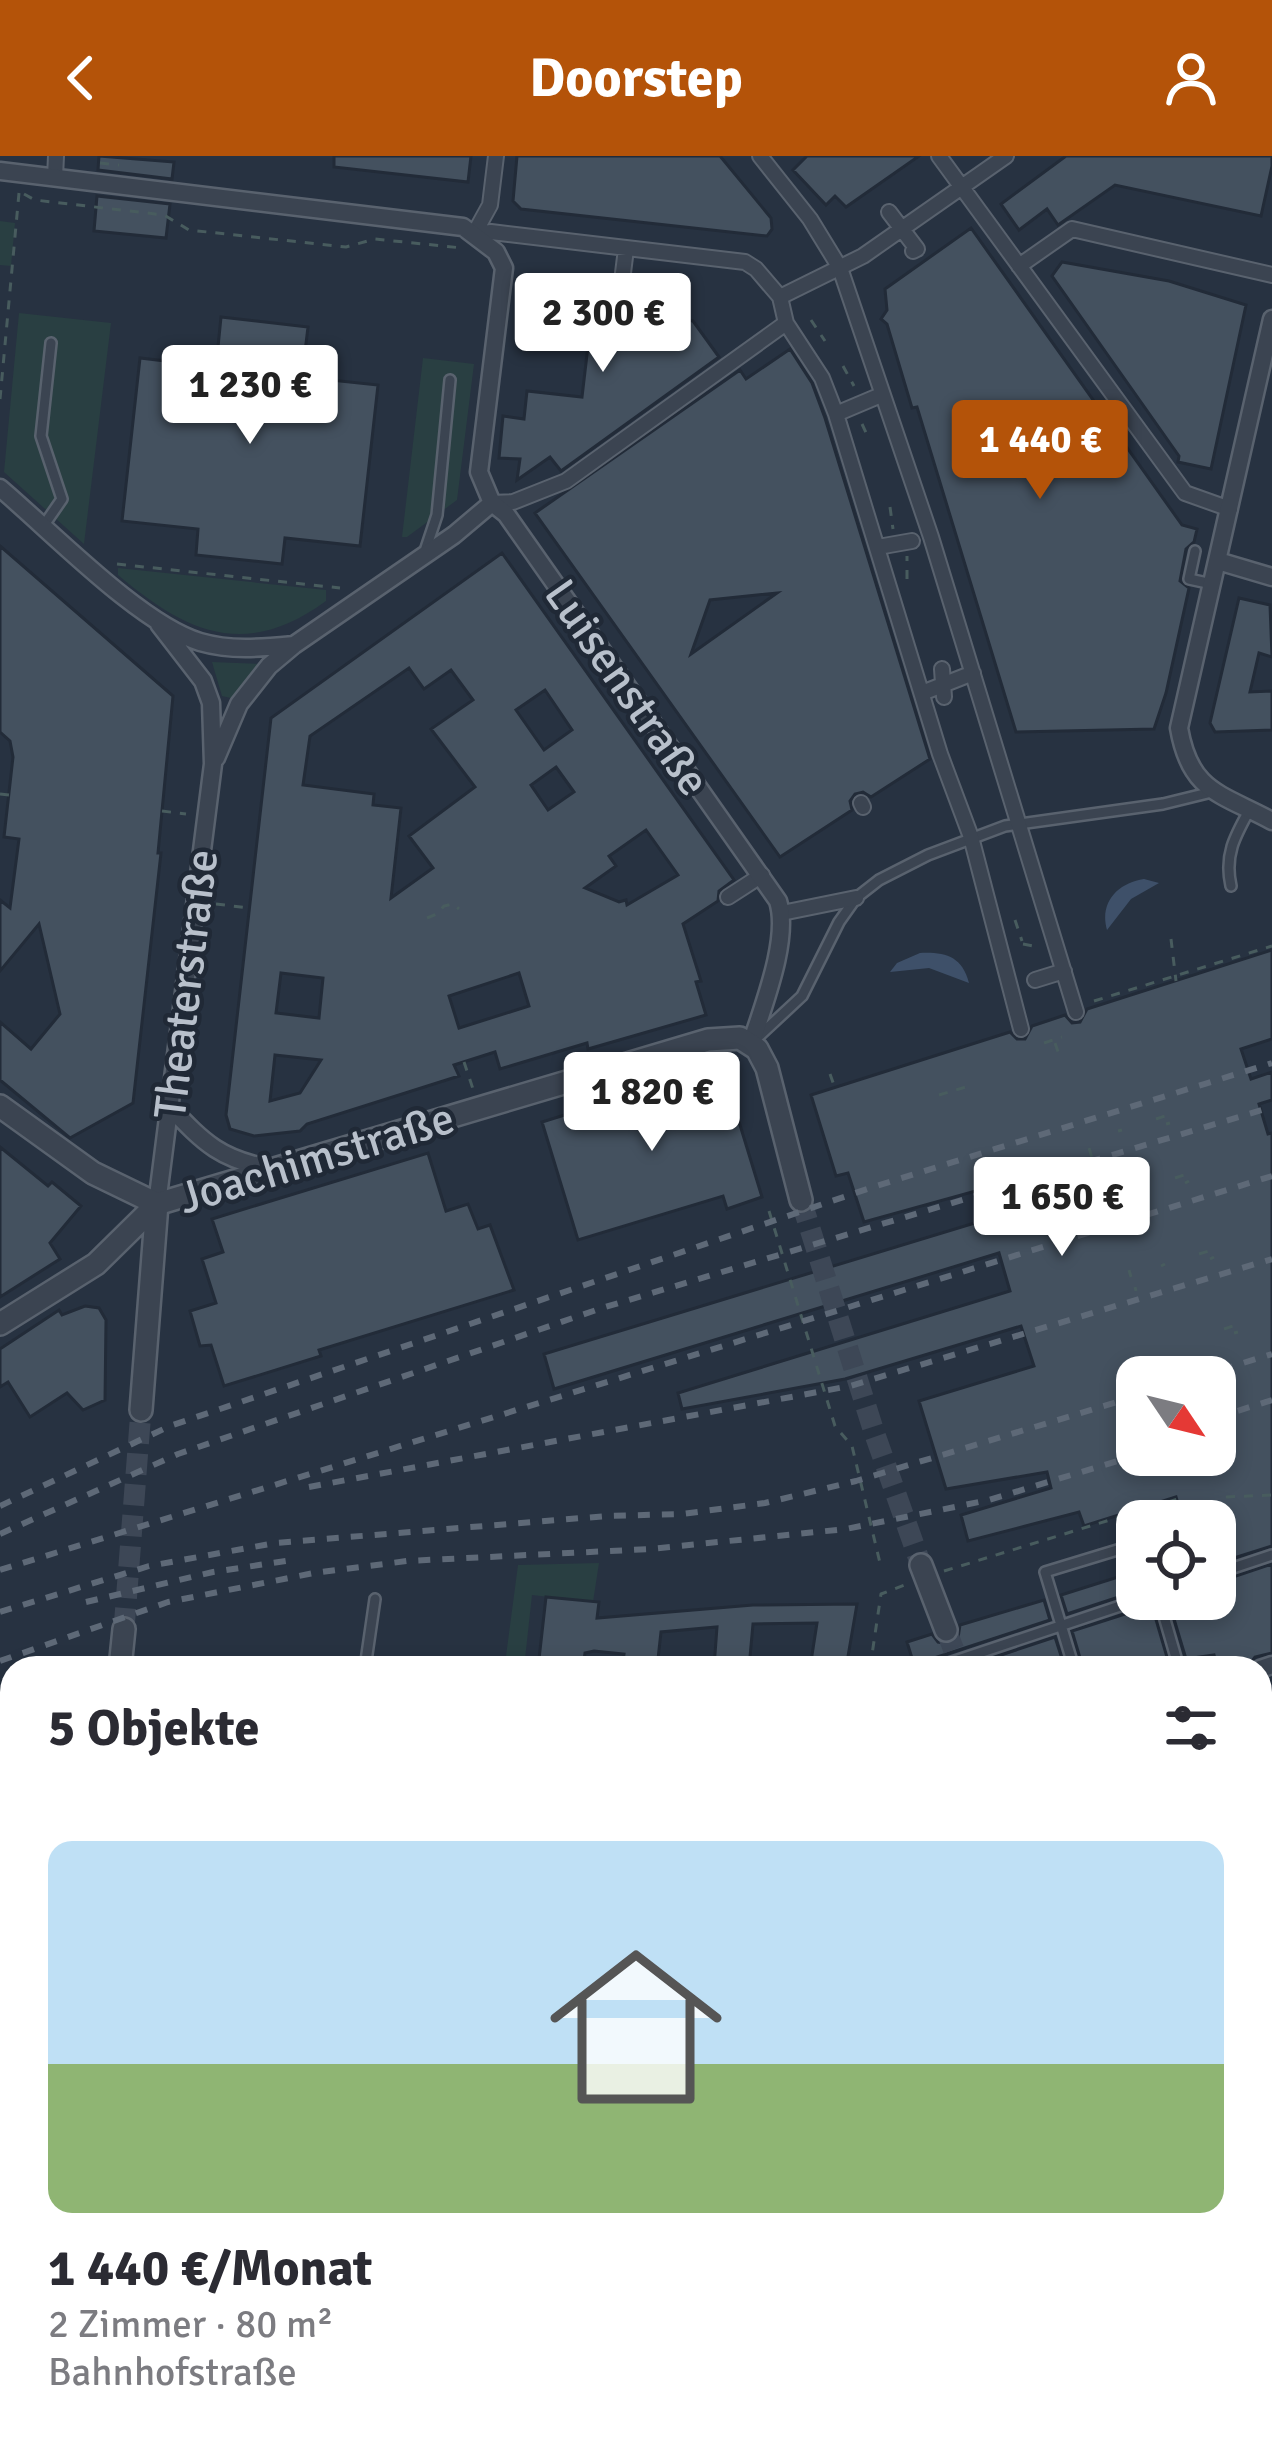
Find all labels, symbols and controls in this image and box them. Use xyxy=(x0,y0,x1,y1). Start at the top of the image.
icon: back xyxy=(48,45,114,111)
text: Doorstep xyxy=(529,45,743,112)
icon: person xyxy=(1158,45,1224,111)
pin: 2 300 € xyxy=(492,273,714,375)
text: 2 300 € xyxy=(542,288,664,336)
pin: 1 230 € xyxy=(139,345,361,447)
text: 1 230 € xyxy=(189,360,311,408)
pin: 1 440 € xyxy=(929,400,1151,502)
text: 1 440 € xyxy=(979,415,1101,463)
street label: Luisenstraße xyxy=(532,569,721,806)
street label: Theaterstraße xyxy=(143,846,230,1122)
pin: 1 820 € xyxy=(541,1052,763,1154)
text: 1 820 € xyxy=(591,1067,713,1115)
street label: Joachimstraße xyxy=(172,1090,461,1226)
pin: 1 650 € xyxy=(951,1157,1173,1259)
text: 1 650 € xyxy=(1001,1172,1123,1220)
north arrow xyxy=(1116,1356,1236,1476)
map controls xyxy=(1116,1356,1236,1620)
button: locate xyxy=(1116,1500,1236,1620)
icon: filters xyxy=(1158,1695,1224,1761)
text: 5 Objekte xyxy=(48,1697,260,1760)
icon: home xyxy=(528,1919,744,2135)
text: 1 440 €/Monat xyxy=(48,2237,372,2300)
text: 2 Zimmer · 80 m² xyxy=(48,2300,333,2348)
text: Bahnhofstraße xyxy=(48,2348,297,2396)

